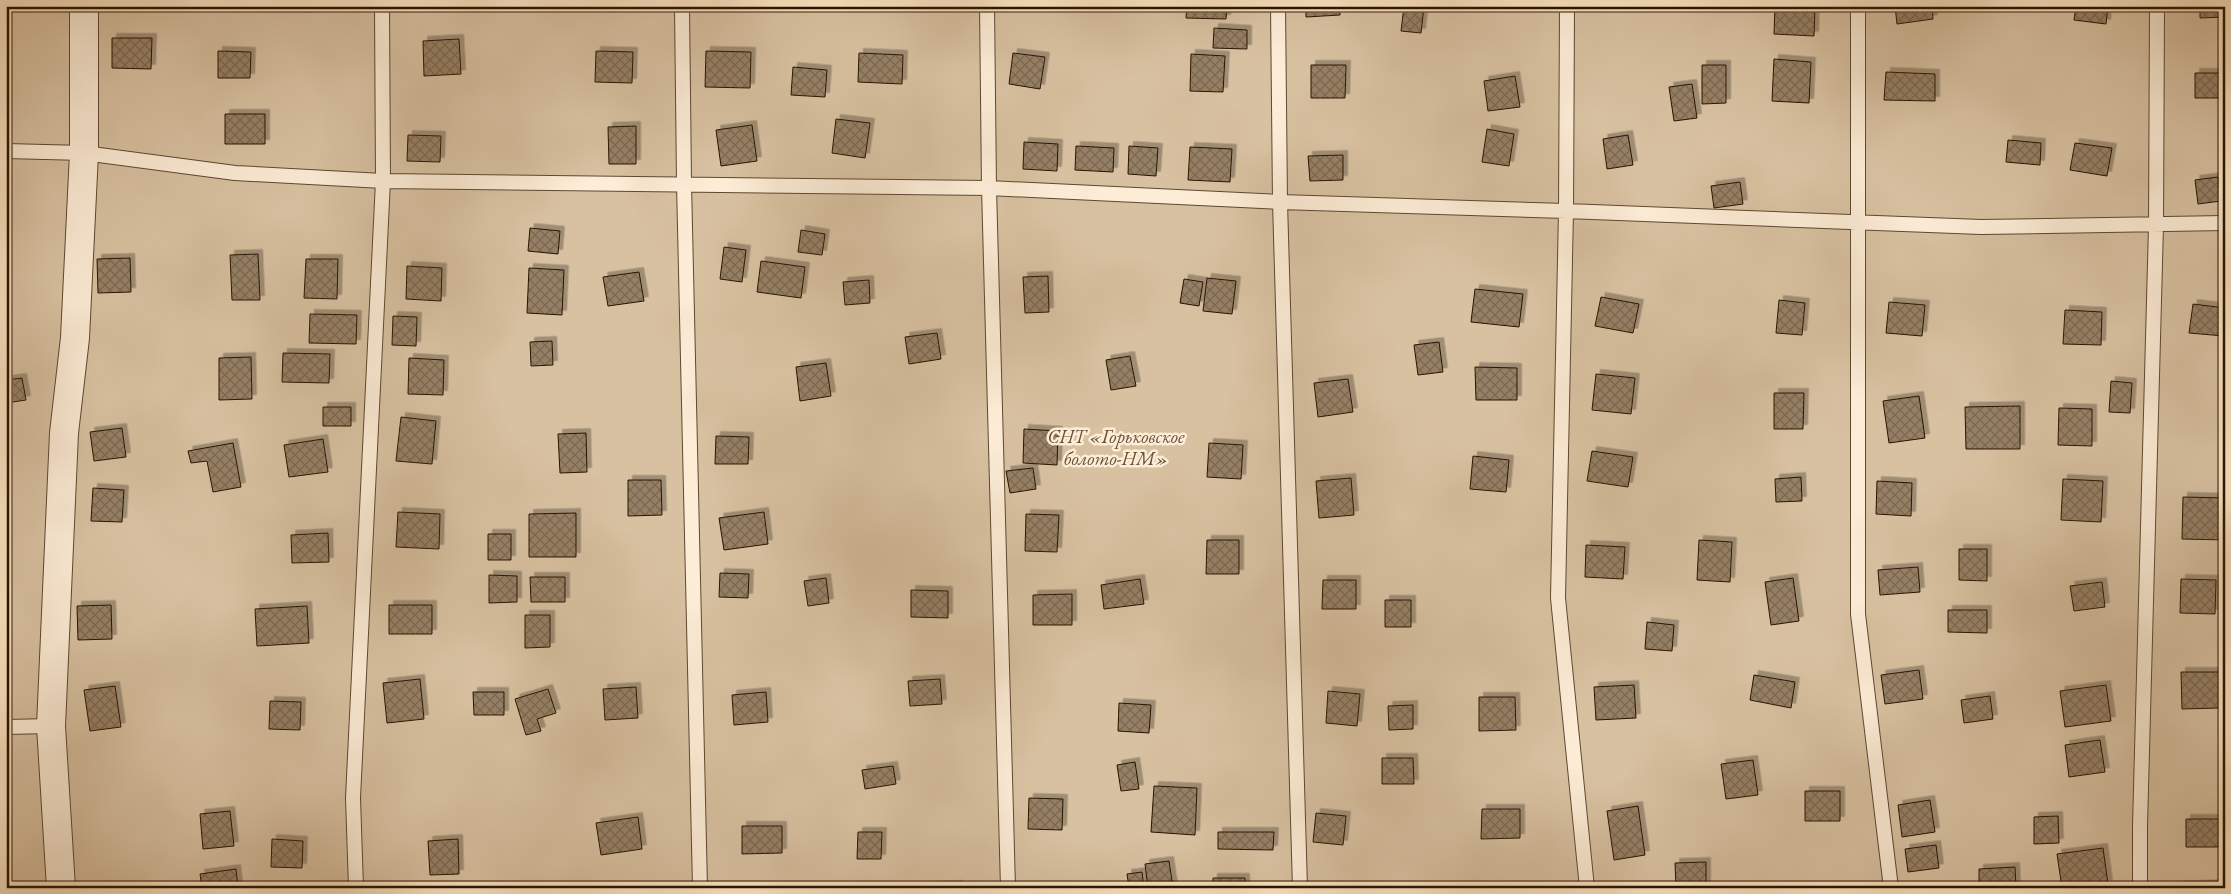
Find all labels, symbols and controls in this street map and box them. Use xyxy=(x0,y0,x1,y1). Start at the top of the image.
park label: СНТ «Горьковское болото-НМ» xyxy=(1048,424,1185,471)

